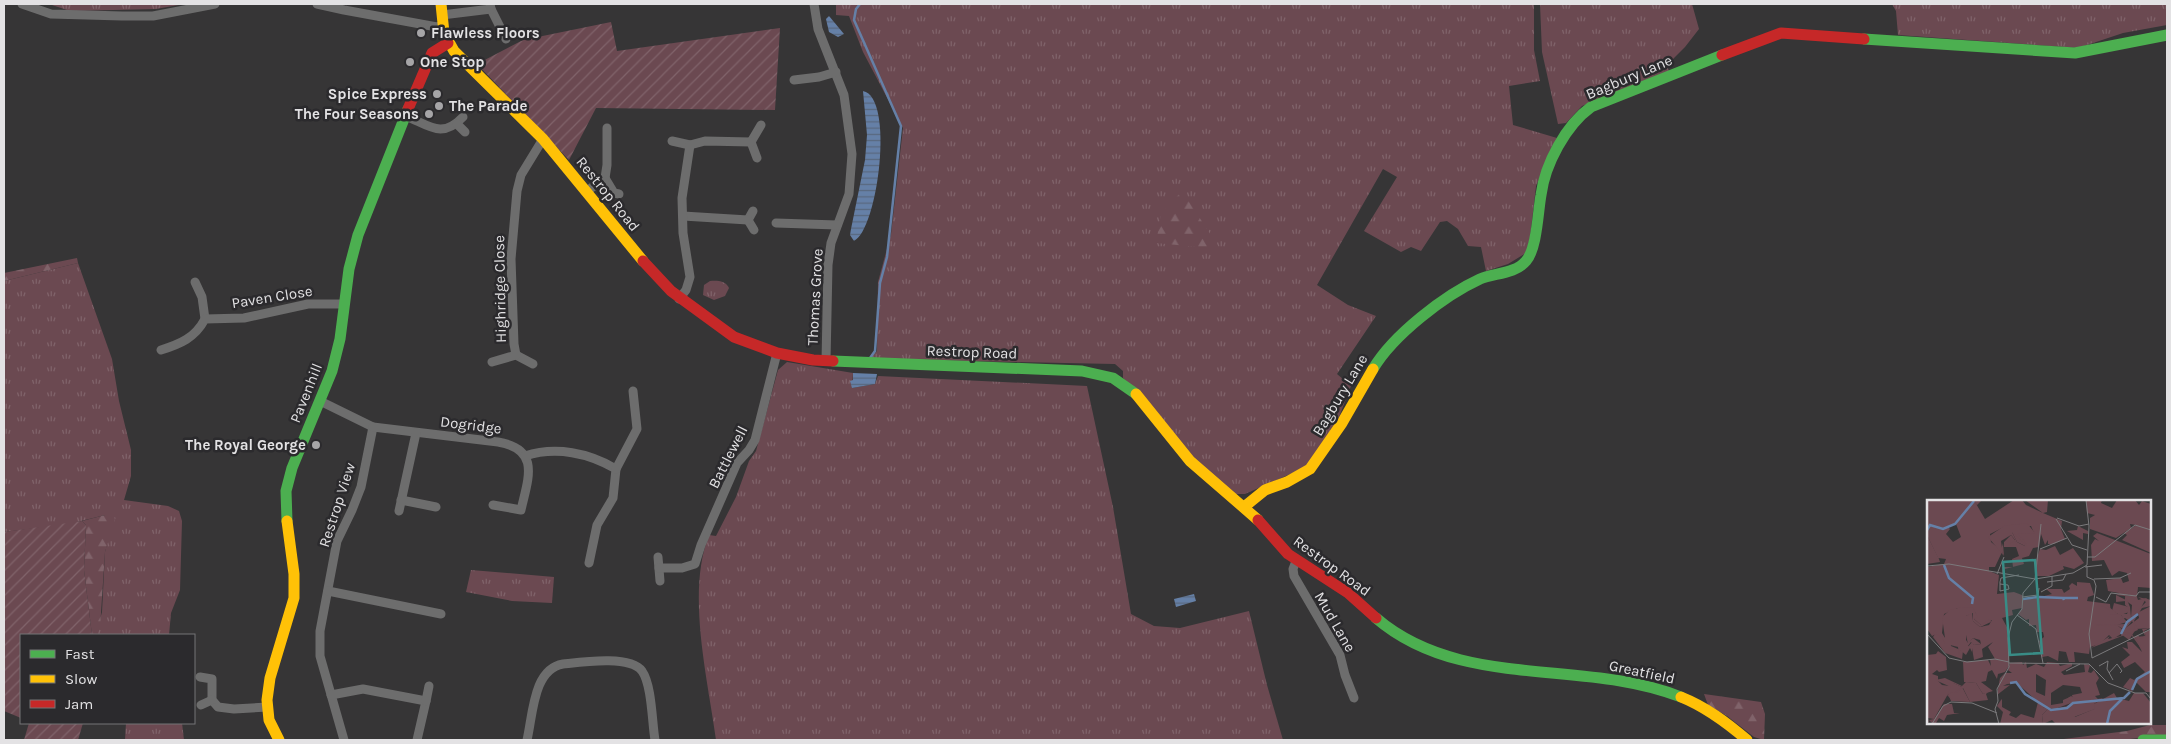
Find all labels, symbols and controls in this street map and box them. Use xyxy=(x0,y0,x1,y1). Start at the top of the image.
place label: Flawless Floors xyxy=(431,24,540,42)
marker: Flawless Floors xyxy=(415,27,427,39)
street label: Bagbury Lane xyxy=(1583,51,1675,103)
place label: One Stop xyxy=(420,53,484,71)
marker: One Stop xyxy=(404,56,416,68)
place label: Spice Express xyxy=(328,85,427,103)
marker: Spice Express xyxy=(431,88,443,100)
place label: The Parade xyxy=(449,97,527,115)
marker: The Parade xyxy=(433,100,445,112)
place label: The Four Seasons xyxy=(295,105,419,123)
marker: The Four Seasons xyxy=(423,108,435,120)
street label: Restrop Road xyxy=(572,153,644,235)
street label: Highridge Close xyxy=(490,235,510,343)
street label: Thomas Grove xyxy=(803,248,827,346)
street label: Paven Close xyxy=(230,282,314,312)
street label: Restrop Road xyxy=(926,341,1018,363)
street label: Bagbury Lane xyxy=(1309,351,1371,439)
street label: Pavenhill xyxy=(286,361,326,425)
street label: Dogridge xyxy=(439,412,503,438)
street label: Battlewell xyxy=(705,423,751,491)
place label: The Royal George xyxy=(185,436,306,454)
marker: The Royal George xyxy=(310,439,322,451)
street label: Restrop View xyxy=(315,460,359,550)
inset map xyxy=(1927,500,2151,724)
street label: Restrop Road xyxy=(1290,532,1374,600)
street label: Mud Lane xyxy=(1311,589,1359,655)
legend xyxy=(20,634,195,724)
text: Fast xyxy=(65,645,95,663)
street label: Greatfield xyxy=(1607,656,1677,688)
text: Slow xyxy=(65,670,97,688)
text: Jam xyxy=(65,695,93,713)

